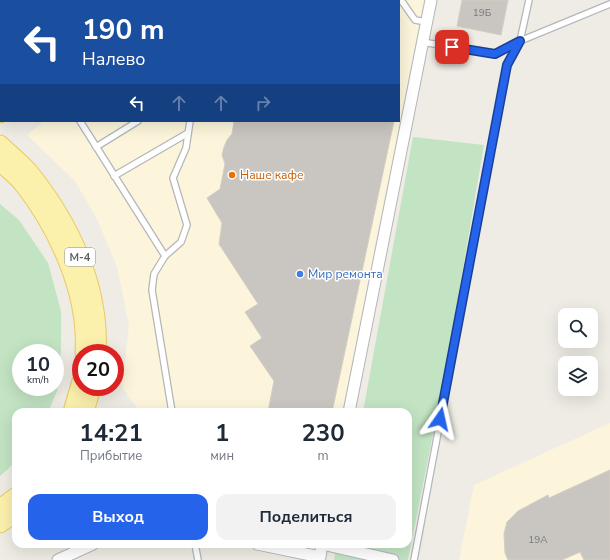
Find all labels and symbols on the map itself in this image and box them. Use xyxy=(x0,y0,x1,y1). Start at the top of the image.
house number: 19Б xyxy=(473,6,492,20)
pin xyxy=(435,30,469,64)
place label: Наше кафе xyxy=(240,167,304,183)
marker: Наше кафе xyxy=(227,170,237,180)
road number: М-4 xyxy=(65,248,95,266)
place label: Мир ремонта xyxy=(308,266,383,282)
marker: Мир ремонта xyxy=(295,269,305,279)
speed limit sign: 20 xyxy=(72,344,124,396)
position arrow xyxy=(419,398,461,440)
house number: 19А xyxy=(528,533,548,547)

